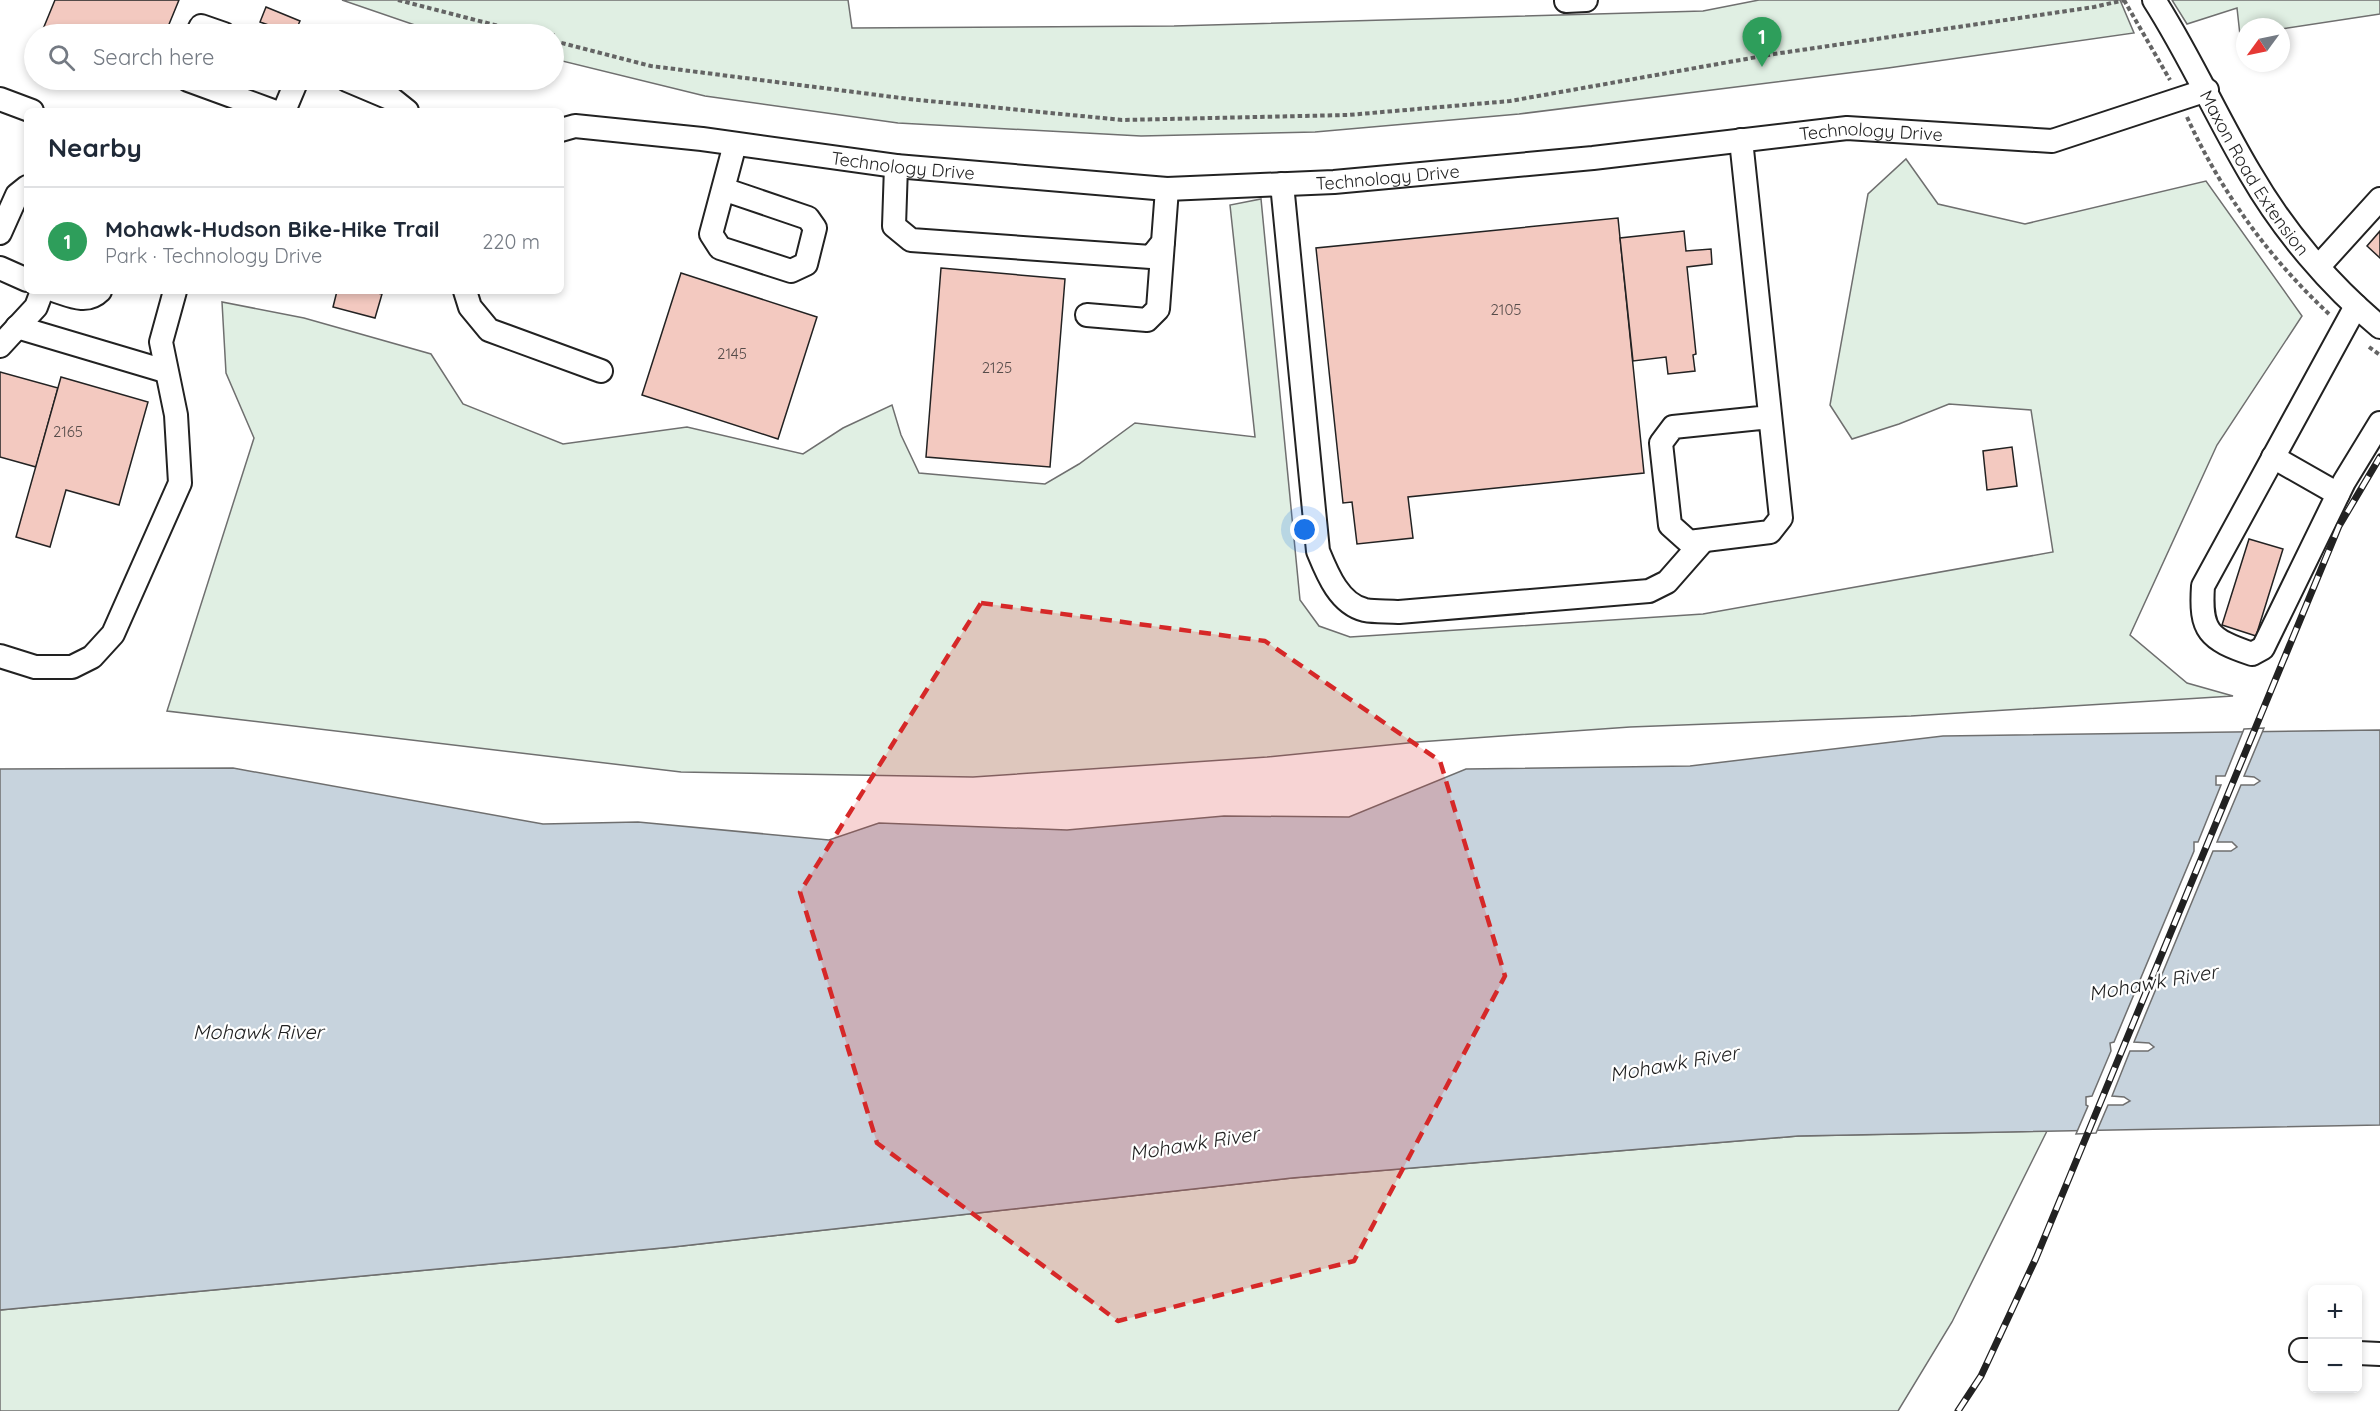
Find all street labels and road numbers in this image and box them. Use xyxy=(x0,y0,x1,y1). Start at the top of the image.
street label: Maxon Road Extension xyxy=(2195,86,2315,260)
street label: Technology Drive xyxy=(1798,117,1944,146)
street label: Technology Drive xyxy=(830,146,976,184)
street label: Technology Drive xyxy=(1315,159,1460,194)

